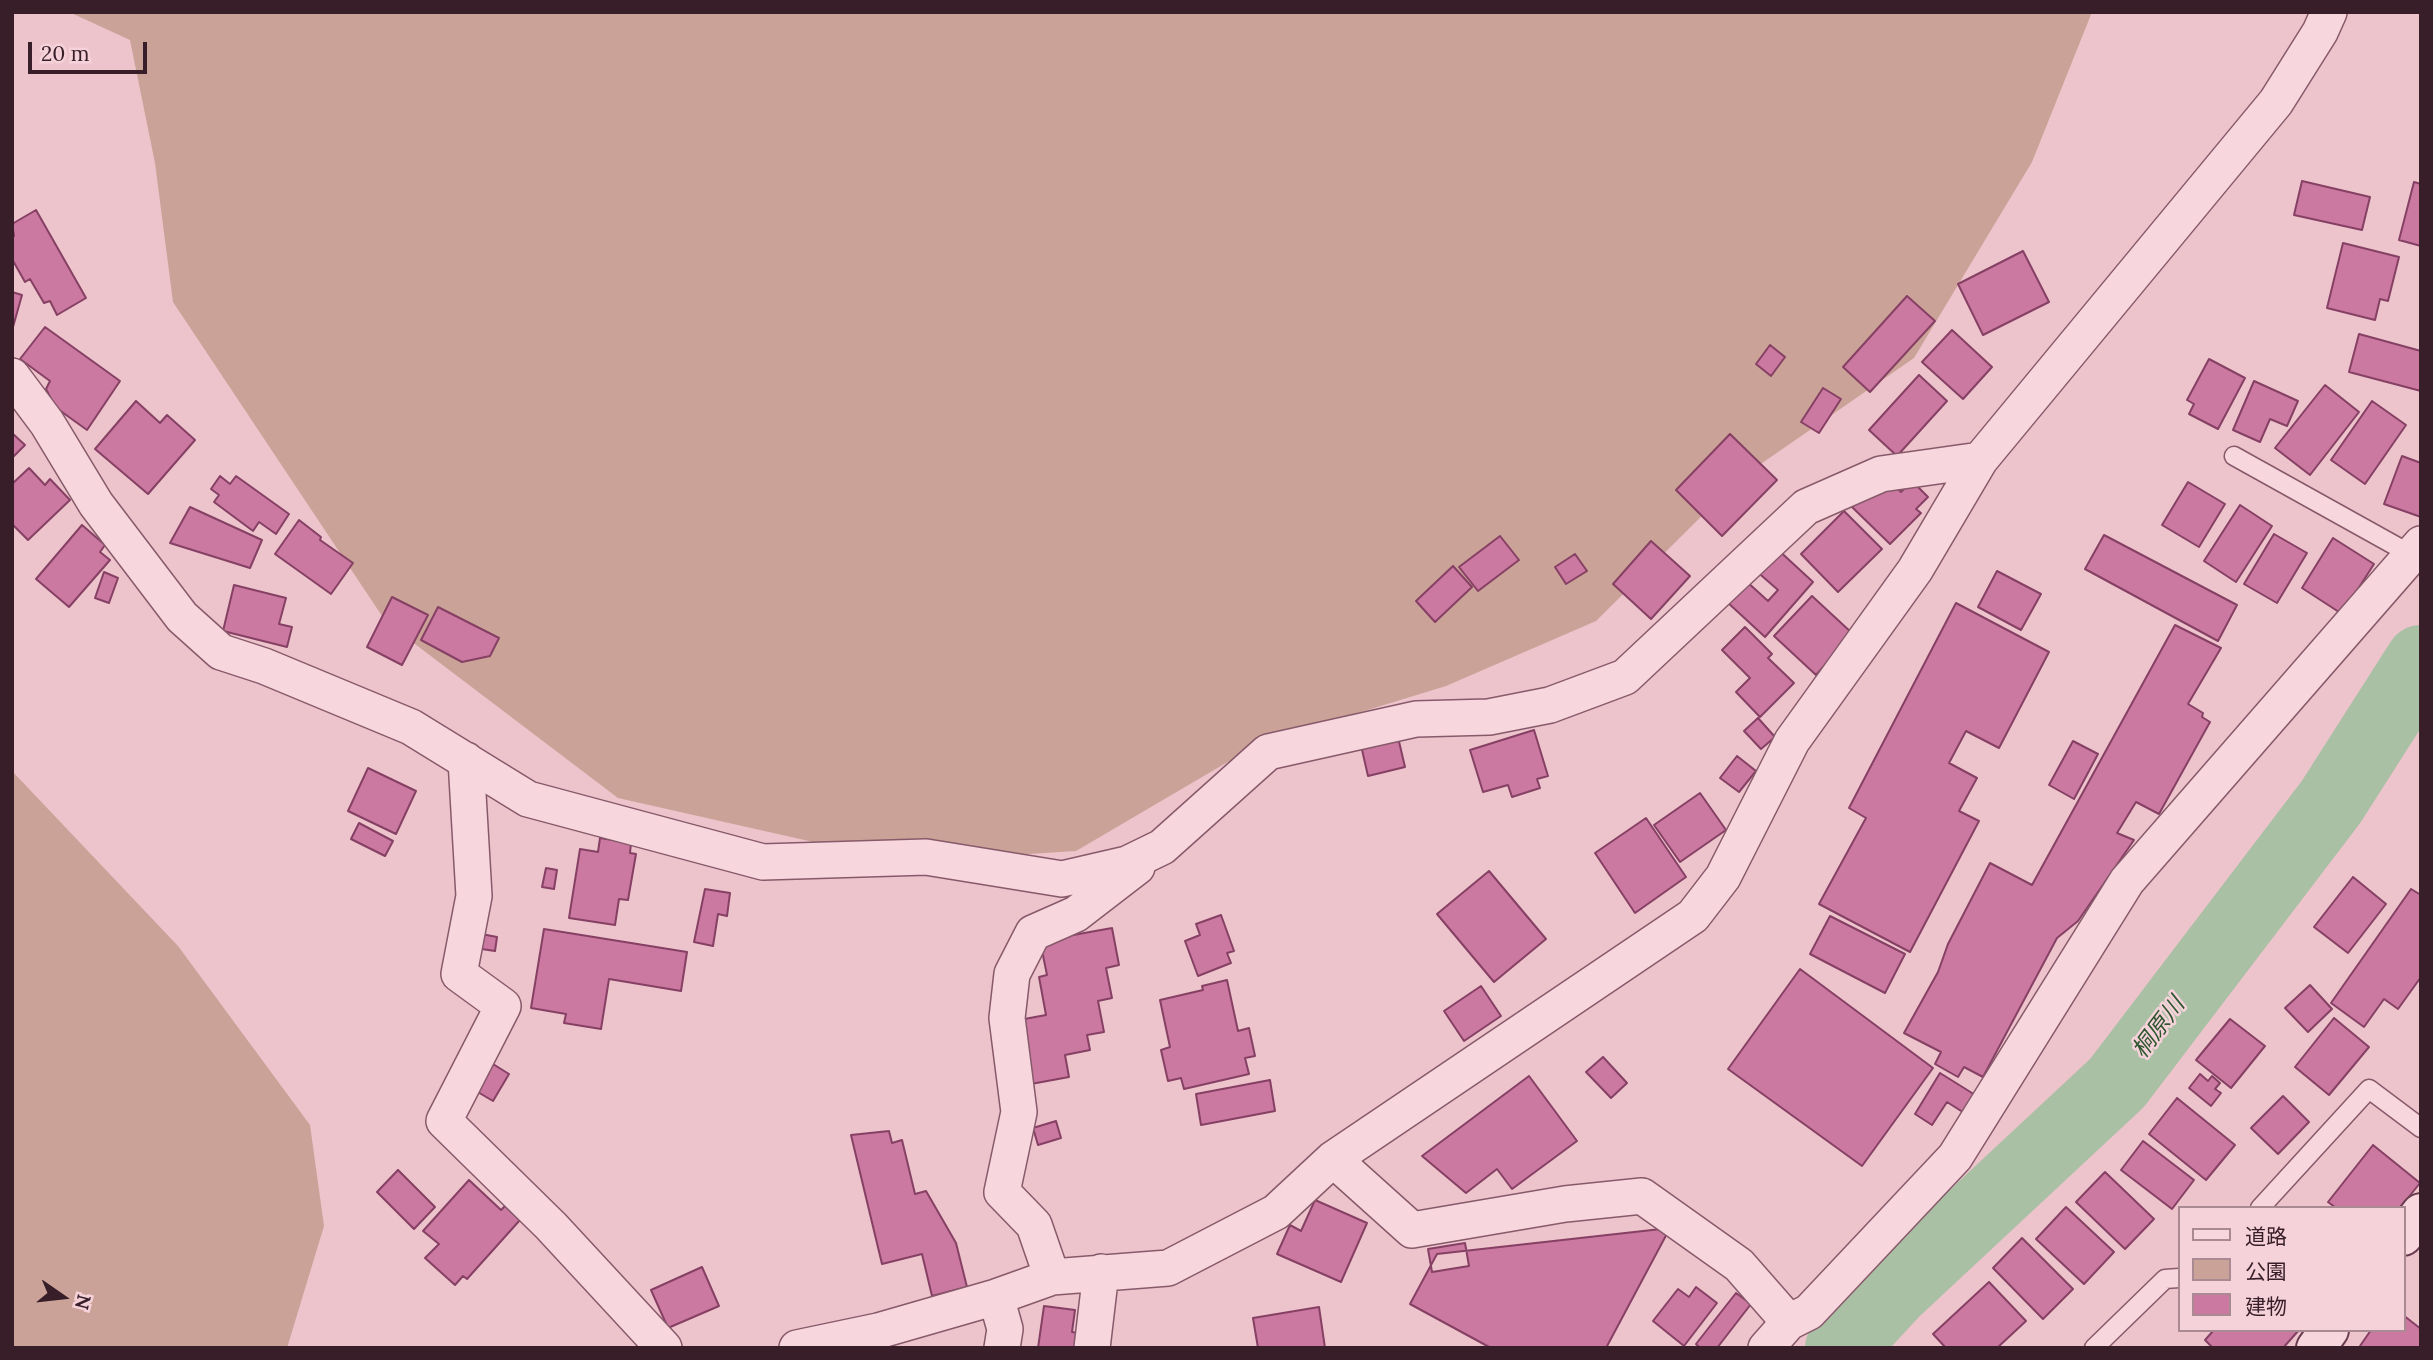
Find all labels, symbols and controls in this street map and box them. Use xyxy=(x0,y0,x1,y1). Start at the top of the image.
scale bar xyxy=(32,28,150,72)
text: 20 m xyxy=(41,40,90,67)
water label: 桐原川 xyxy=(2127,992,2191,1064)
legend xyxy=(2178,1206,2405,1332)
text: 道路 xyxy=(2245,1223,2287,1250)
text: 公園 xyxy=(2245,1258,2287,1285)
north arrow xyxy=(28,1262,98,1332)
text: N xyxy=(70,1292,97,1312)
text: 建物 xyxy=(2245,1293,2287,1320)

